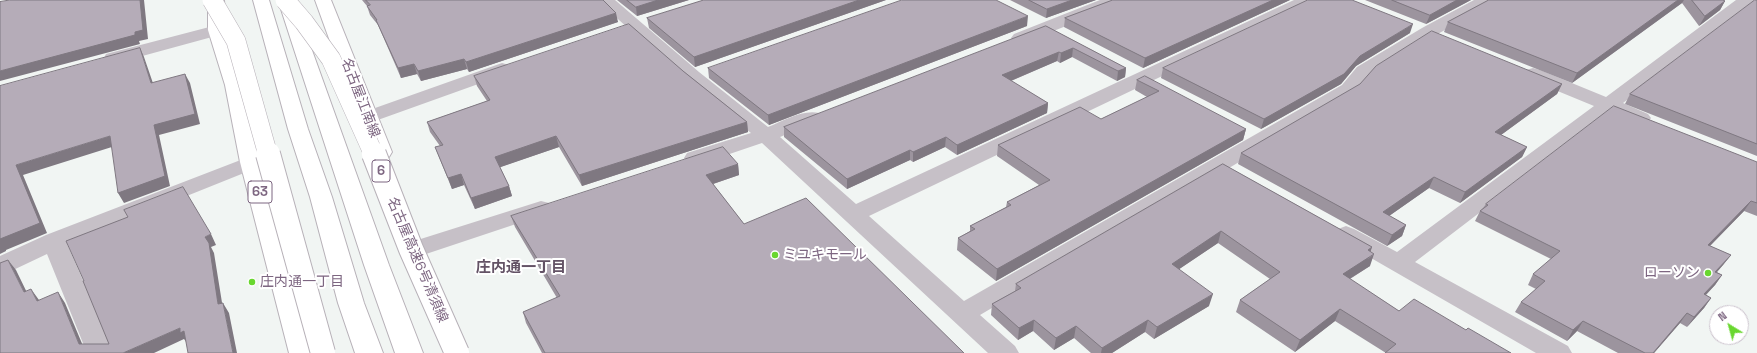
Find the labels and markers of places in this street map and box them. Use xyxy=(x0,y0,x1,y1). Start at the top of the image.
place label: ミユキモール xyxy=(783,247,867,263)
marker: ミユキモール xyxy=(770,250,780,260)
place label: ローソン xyxy=(1644,265,1700,281)
marker: ローソン xyxy=(1703,268,1713,278)
place label: 庄内通一丁目 xyxy=(260,274,344,290)
marker: 庄内通一丁目 xyxy=(247,277,257,287)

